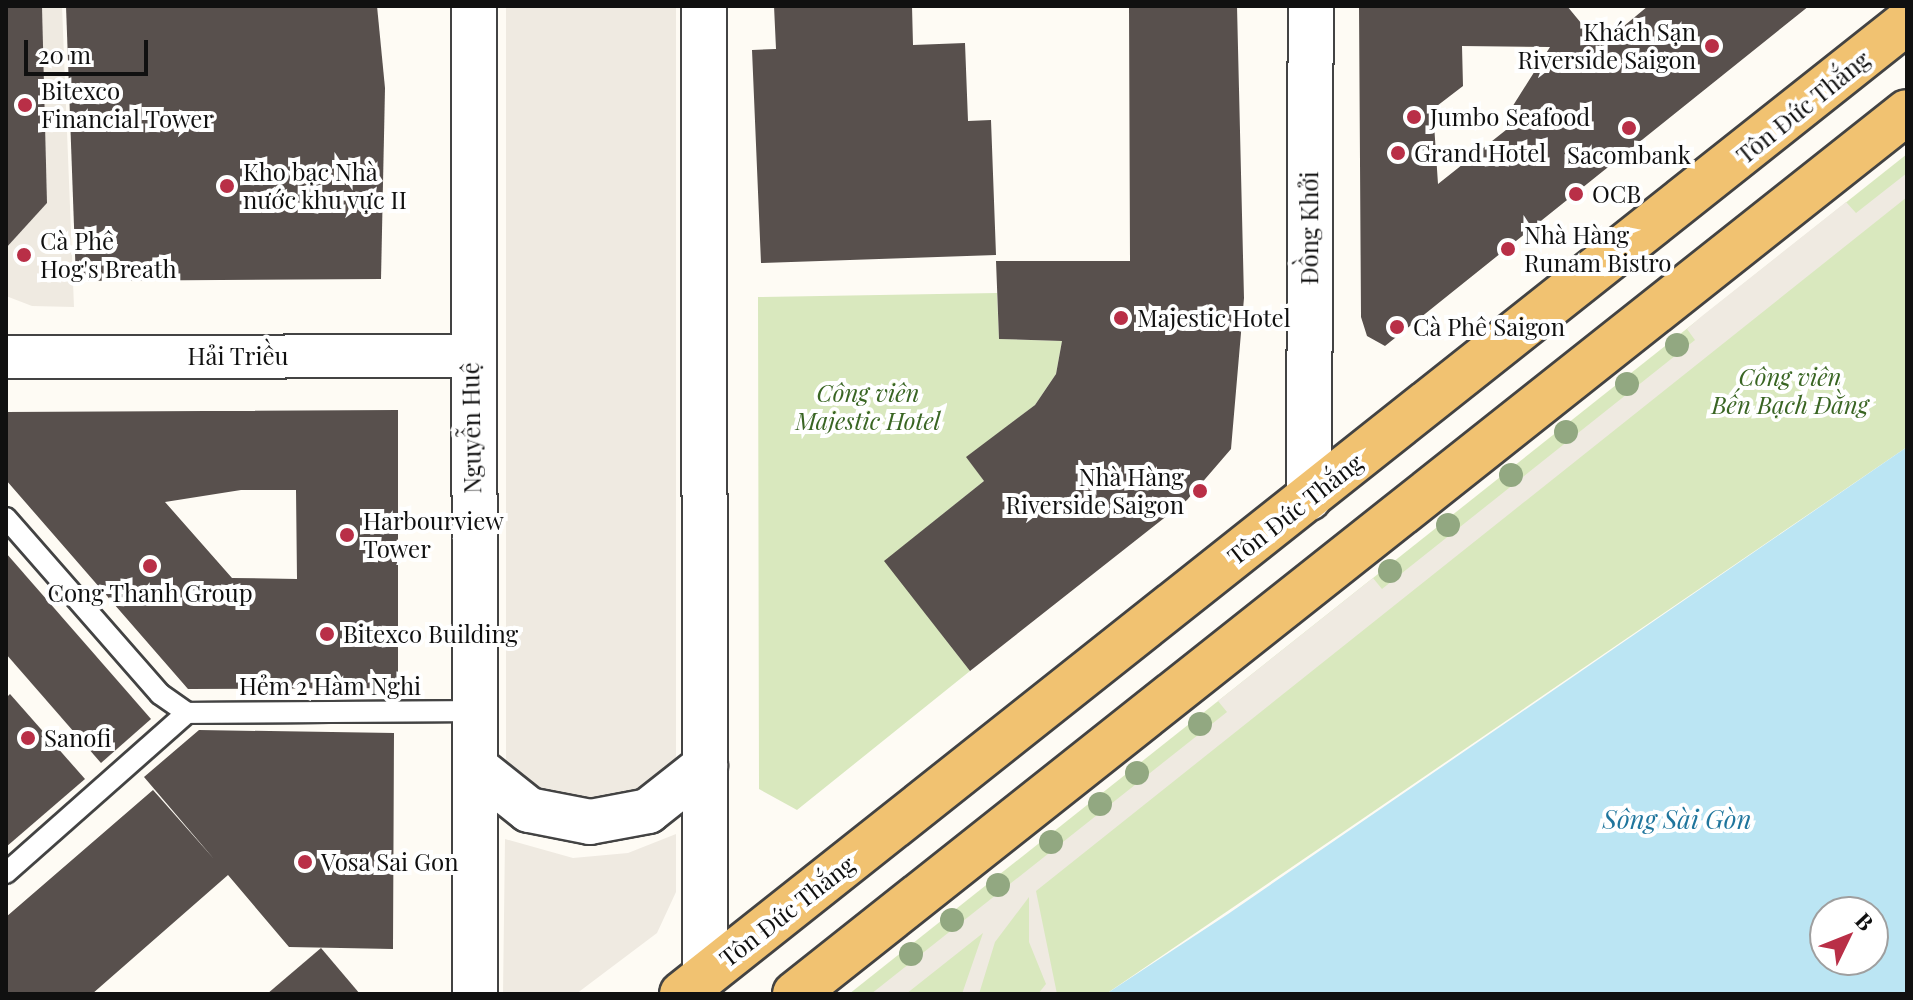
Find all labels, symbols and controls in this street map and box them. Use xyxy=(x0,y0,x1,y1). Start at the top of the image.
place label: Khách Sạn Riverside Saigon xyxy=(1517,18,1696,74)
scale bar xyxy=(28,24,152,74)
marker: Khách Sạn Riverside Saigon xyxy=(1703,37,1721,55)
text: 20 m xyxy=(38,38,91,70)
street label: Tôn Ðức Thắng xyxy=(1730,44,1876,170)
place label: Bitexco Financial Tower xyxy=(41,77,214,133)
marker: Bitexco Financial Tower xyxy=(16,96,34,114)
place label: Jumbo Seafood xyxy=(1430,103,1590,131)
marker: Jumbo Seafood xyxy=(1405,108,1423,126)
marker: Sacombank xyxy=(1620,119,1638,137)
place label: Grand Hotel xyxy=(1414,139,1546,167)
place label: Sacombank xyxy=(1567,141,1691,169)
marker: Grand Hotel xyxy=(1389,144,1407,162)
place label: Kho bạc Nhà nước khu vực II xyxy=(243,158,408,214)
street label: Ðồng Khởi xyxy=(1295,171,1323,285)
marker: Kho bạc Nhà nước khu vực II xyxy=(218,177,236,195)
place label: OCB xyxy=(1592,180,1641,208)
marker: OCB xyxy=(1567,185,1585,203)
place label: Nhà Hàng Runam Bistro xyxy=(1524,221,1672,277)
place label: Cà Phê Hog's Breath xyxy=(40,227,177,283)
marker: Nhà Hàng Runam Bistro xyxy=(1499,240,1517,258)
marker: Cà Phê Hog's Breath xyxy=(15,246,33,264)
place label: Majestic Hotel xyxy=(1137,304,1291,332)
marker: Majestic Hotel xyxy=(1112,309,1130,327)
place label: Cà Phê Saigon xyxy=(1413,313,1565,341)
marker: Cà Phê Saigon xyxy=(1388,318,1406,336)
street label: Hải Triều xyxy=(187,342,289,370)
street label: Nguyễn Huệ xyxy=(455,362,487,494)
park label: Công viên Bến Bạch Đằng xyxy=(1711,363,1869,419)
park label: Công viên Majestic Hotel xyxy=(796,379,940,435)
street label: Tôn Ðức Thắng xyxy=(1222,447,1368,571)
place label: Nhà Hàng Riverside Saigon xyxy=(1005,463,1184,519)
marker: Nhà Hàng Riverside Saigon xyxy=(1191,482,1209,500)
place label: Harbourview Tower xyxy=(363,507,504,563)
marker: Harbourview Tower xyxy=(338,526,356,544)
marker: Cong Thanh Group xyxy=(141,557,159,575)
place label: Cong Thanh Group xyxy=(47,579,253,607)
place label: Bitexco Building xyxy=(343,620,518,648)
marker: Bitexco Building xyxy=(318,625,336,643)
street label: Hẻm 2 Hàm Nghi xyxy=(239,672,421,700)
place label: Sanofi xyxy=(44,724,111,752)
marker: Sanofi xyxy=(19,729,37,747)
water label: Sông Sài Gòn xyxy=(1603,803,1751,835)
place label: Vosa Sai Gon xyxy=(321,848,459,876)
street label: Tôn Ðức Thắng xyxy=(714,849,860,973)
marker: Vosa Sai Gon xyxy=(296,853,314,871)
north arrow xyxy=(1809,896,1889,976)
text: B xyxy=(1849,905,1881,937)

